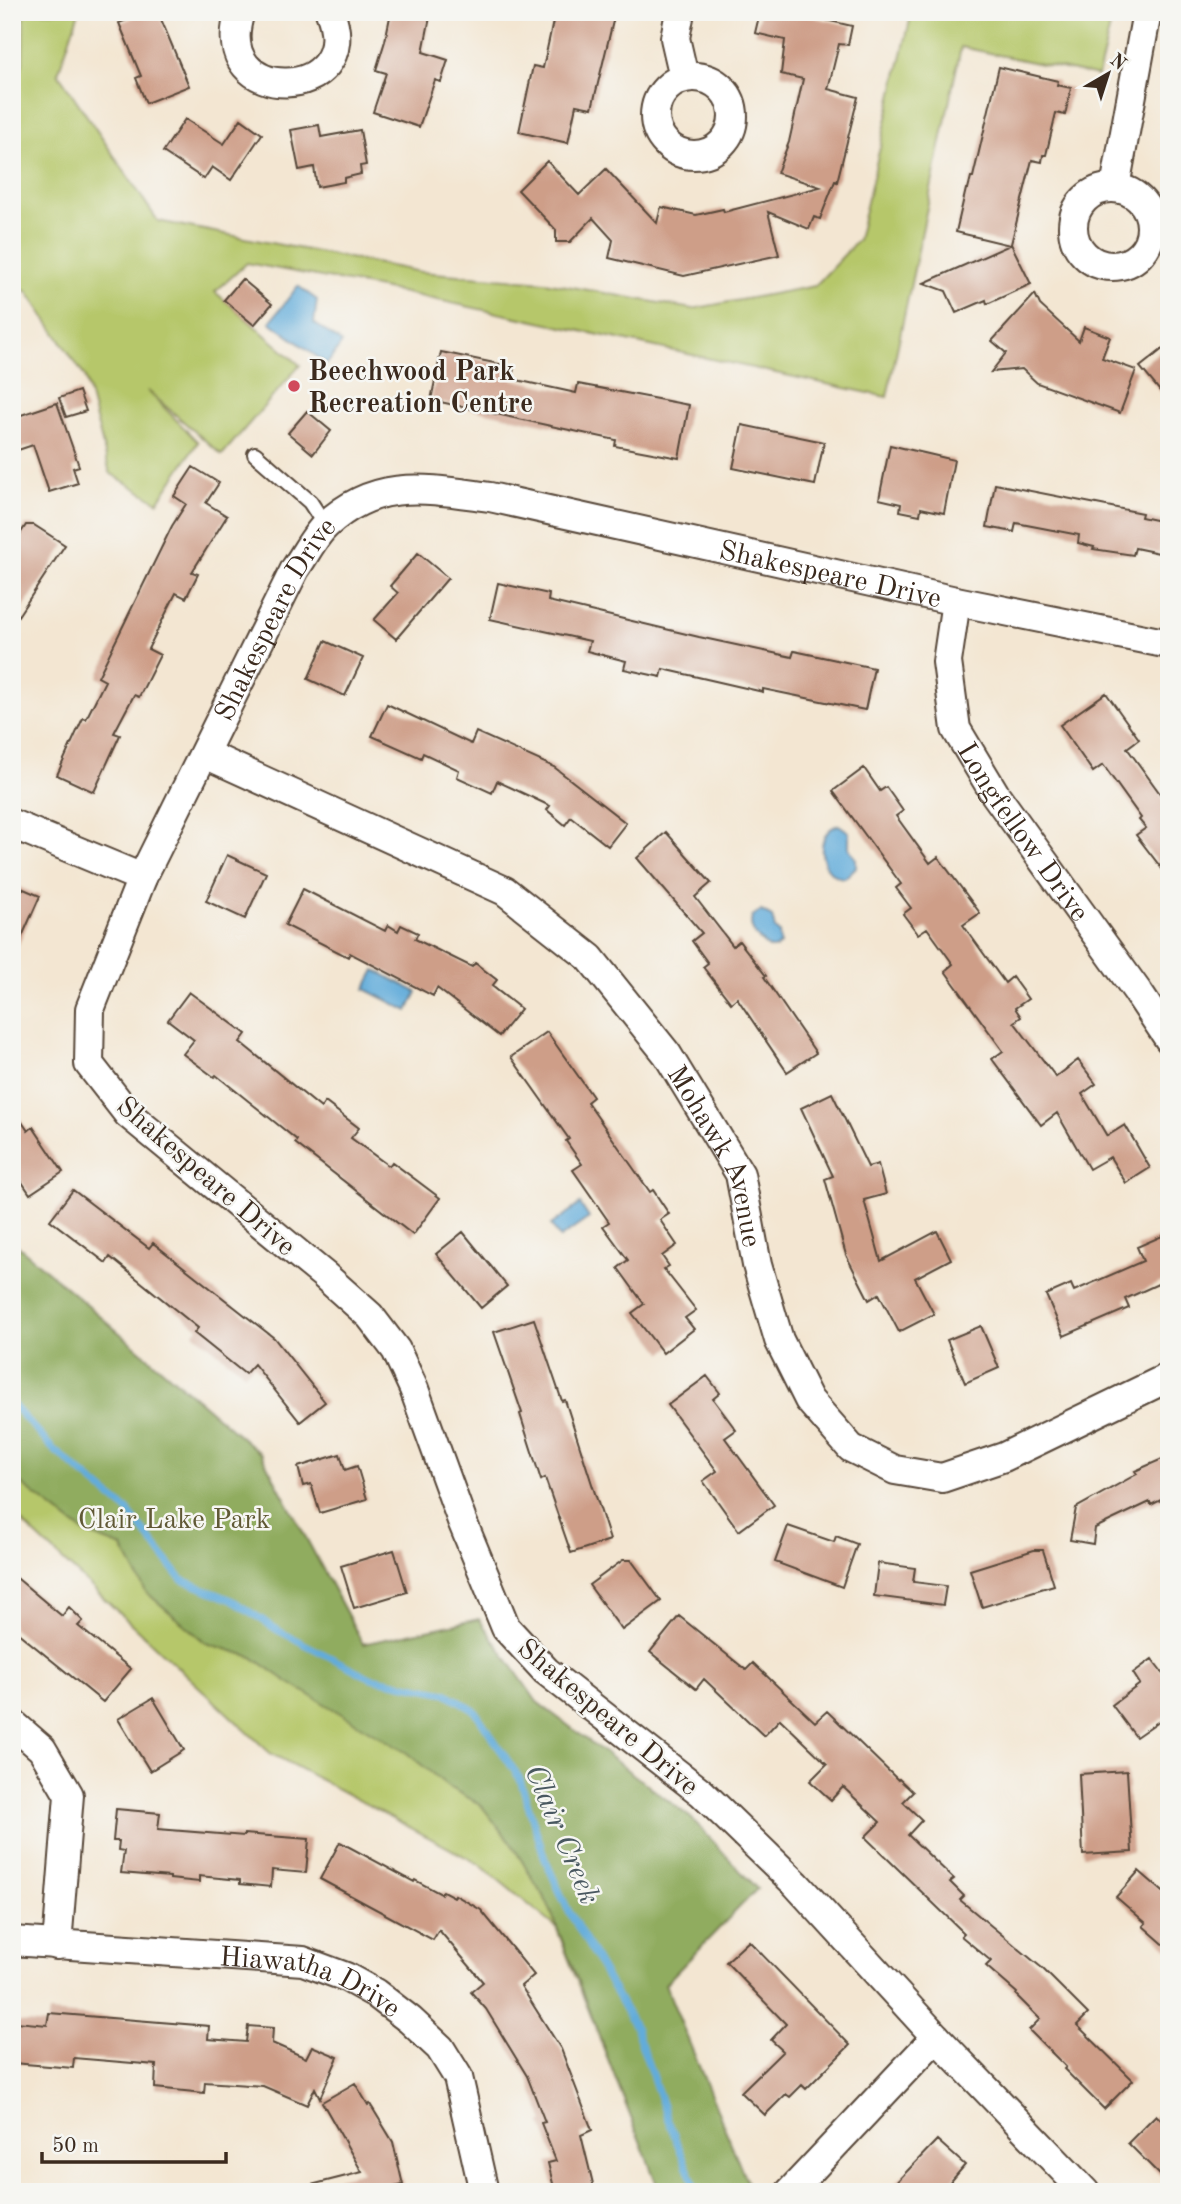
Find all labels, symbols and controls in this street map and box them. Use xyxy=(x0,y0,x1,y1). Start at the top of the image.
north arrow xyxy=(1072,38,1142,108)
text: N xyxy=(1106,51,1129,75)
place label: Beechwood Park Recreation Centre xyxy=(308,359,533,419)
marker: Beechwood Park Recreation Centre xyxy=(286,378,302,394)
street label: Shakespeare Drive xyxy=(211,513,342,726)
street label: Shakespeare Drive xyxy=(716,538,944,614)
street label: Longfellow Drive xyxy=(950,738,1093,927)
street label: Mohawk Avenue xyxy=(661,1061,764,1250)
street label: Shakespeare Drive xyxy=(110,1092,300,1262)
park label: Clair Lake Park xyxy=(78,1507,270,1535)
street label: Shakespeare Drive xyxy=(511,1635,703,1802)
water label: Clair Creek xyxy=(518,1761,604,1909)
street label: Hiawatha Drive xyxy=(219,1944,405,2024)
scale bar xyxy=(42,2120,226,2164)
text: 50 m xyxy=(52,2136,99,2157)

